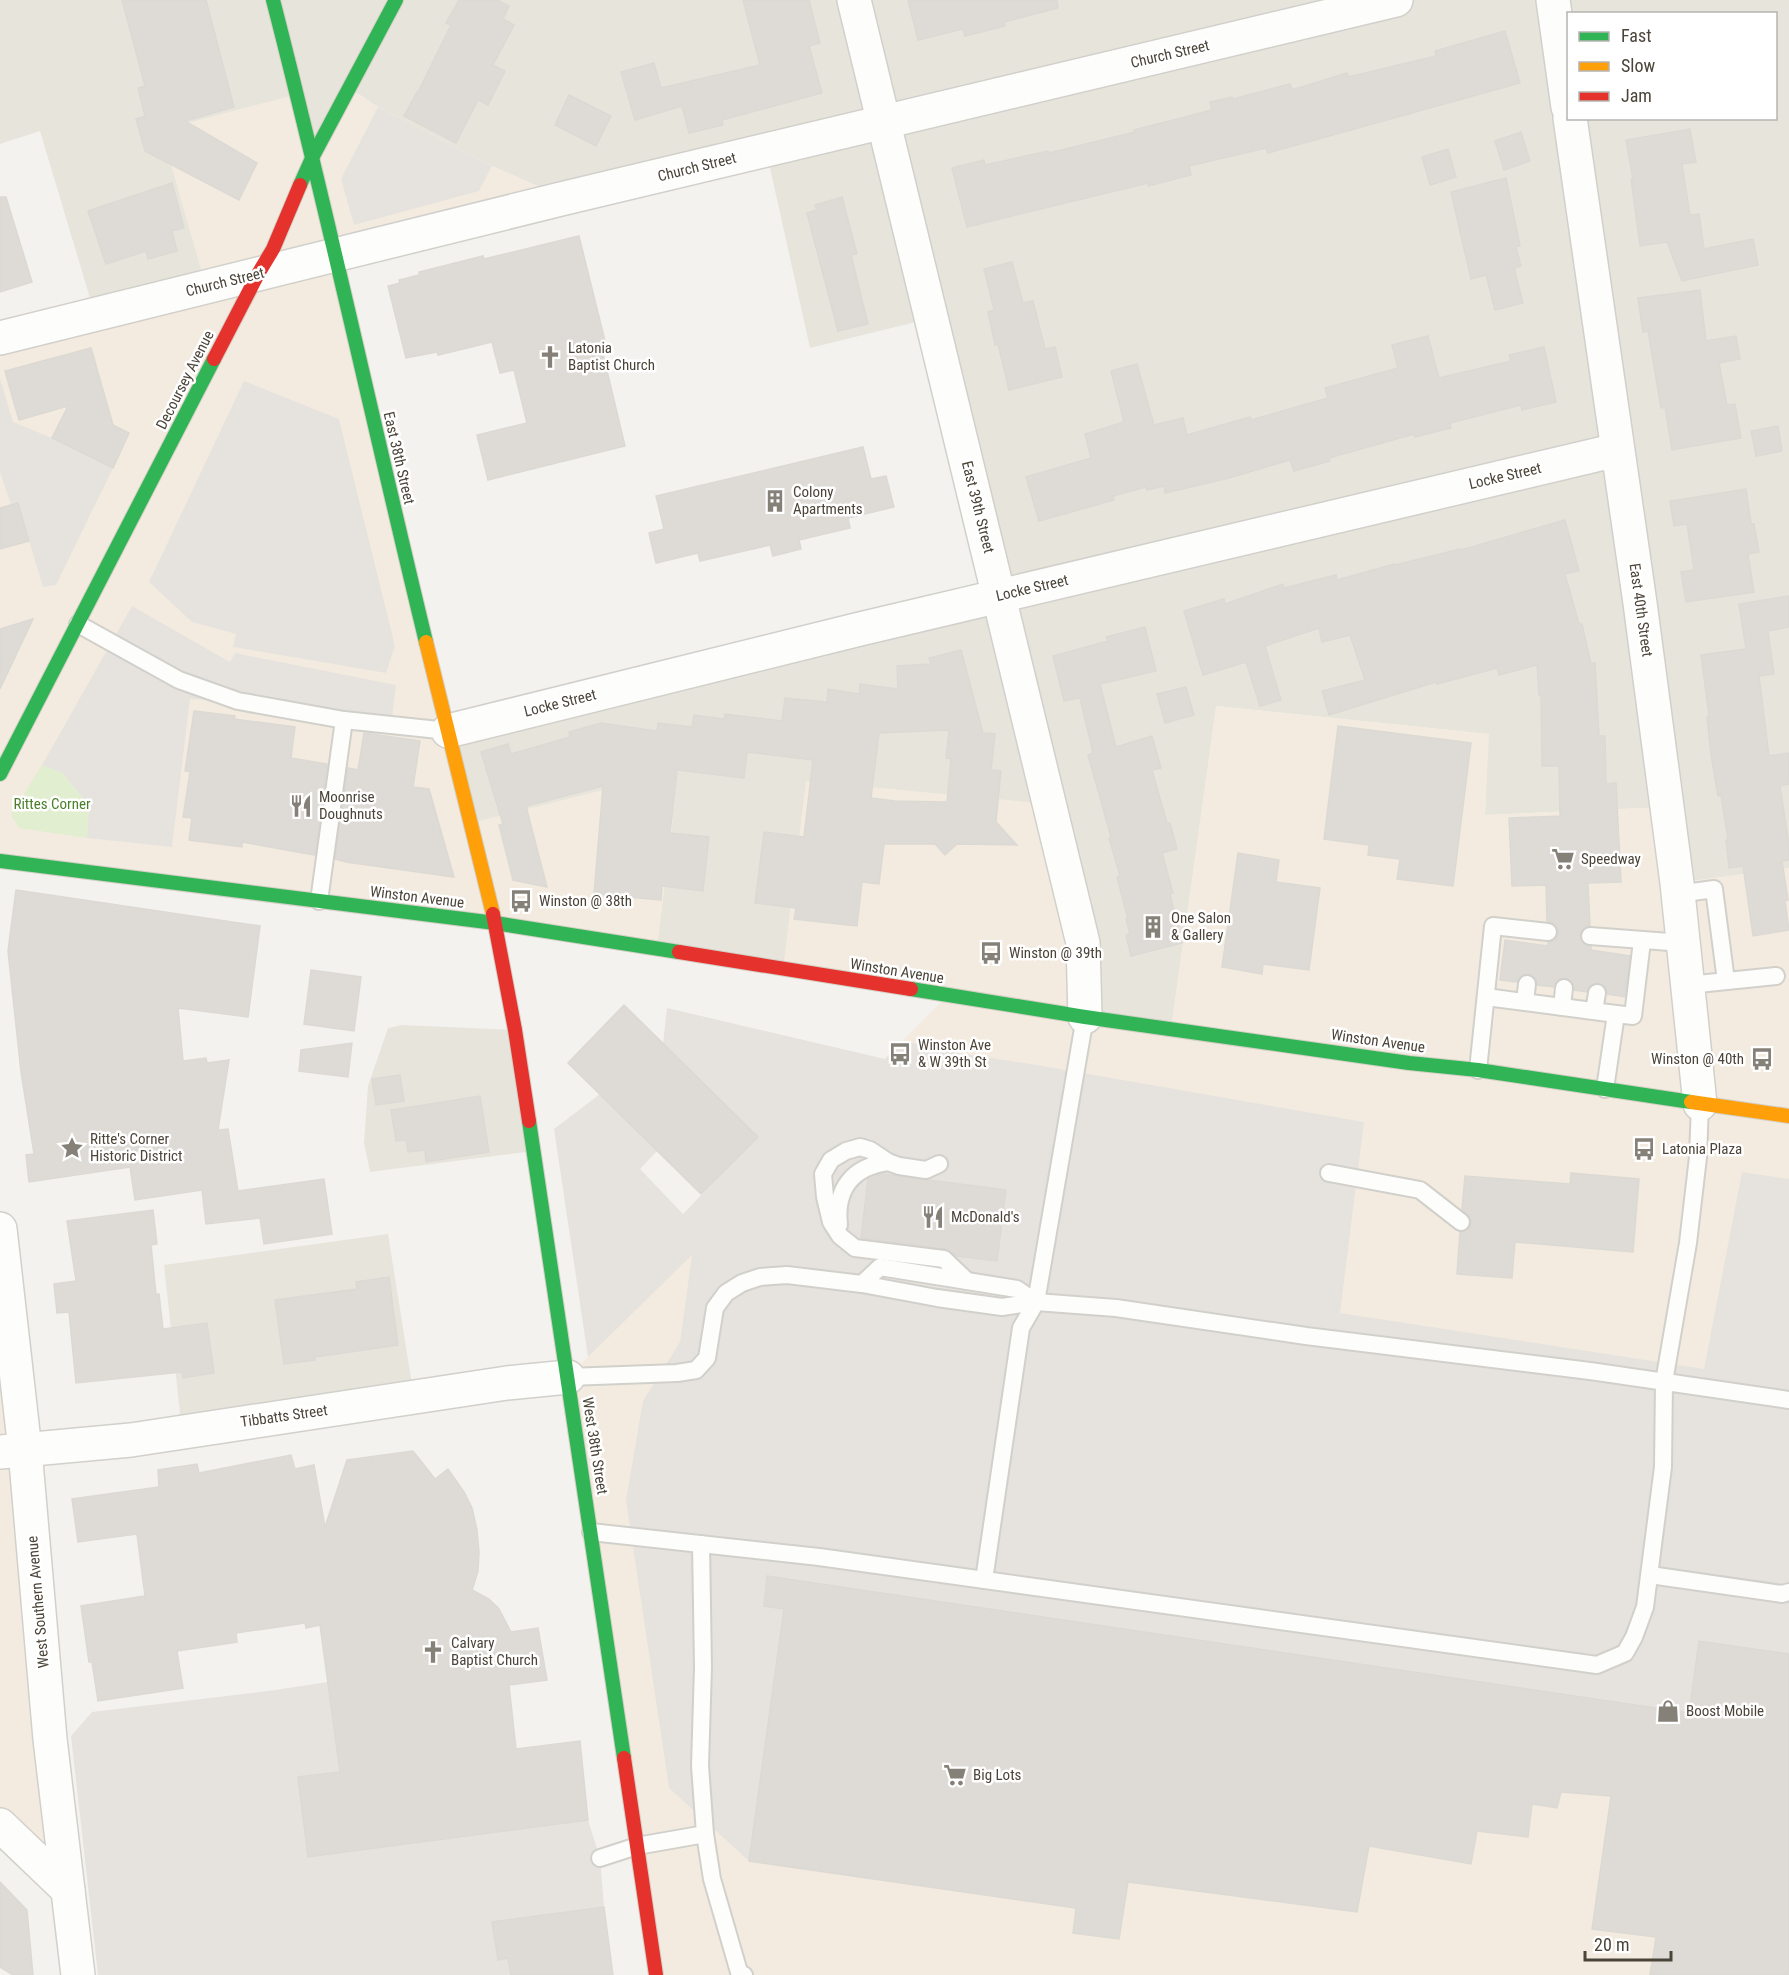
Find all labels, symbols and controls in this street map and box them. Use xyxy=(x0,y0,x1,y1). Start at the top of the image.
legend xyxy=(1567,12,1777,120)
text: Fast xyxy=(1621,25,1652,46)
street label: Church Street xyxy=(1129,36,1211,72)
text: Slow xyxy=(1621,55,1656,76)
text: Jam xyxy=(1621,85,1652,106)
street label: Church Street xyxy=(656,149,738,185)
street label: Church Street xyxy=(184,264,266,300)
street label: Decoursey Avenue xyxy=(152,328,218,432)
place label: Latonia Baptist Church xyxy=(568,339,655,374)
church icon: Latonia Baptist Church xyxy=(537,344,563,370)
street label: East 38th Street xyxy=(380,410,418,506)
street label: East 39th Street xyxy=(958,459,998,555)
street label: Locke Street xyxy=(1467,459,1543,493)
place label: Colony Apartments xyxy=(793,483,863,518)
building icon: Colony Apartments xyxy=(762,488,788,514)
street label: East 40th Street xyxy=(1626,562,1656,658)
street label: Locke Street xyxy=(994,571,1070,605)
street label: Locke Street xyxy=(522,685,598,721)
place label: Moonrise Doughnuts xyxy=(319,788,383,823)
restaurant icon: Moonrise Doughnuts xyxy=(288,793,314,819)
park label: Rittes Corner xyxy=(13,795,91,813)
supermarket icon: Speedway xyxy=(1550,846,1576,872)
place label: Speedway xyxy=(1581,850,1641,868)
street label: Winston Avenue xyxy=(369,882,465,912)
bus stop icon: Winston @ 38th xyxy=(508,888,534,914)
place label: Winston @ 38th xyxy=(539,892,632,910)
place label: One Salon & Gallery xyxy=(1171,909,1231,944)
building icon: One Salon & Gallery xyxy=(1140,914,1166,940)
bus stop icon: Winston @ 39th xyxy=(978,940,1004,966)
place label: Winston @ 39th xyxy=(1009,944,1102,962)
street label: Winston Avenue xyxy=(849,955,945,987)
street label: Winston Avenue xyxy=(1330,1025,1426,1057)
place label: Winston Ave & W 39th St xyxy=(918,1036,991,1071)
bus stop icon: Winston Ave & W 39th St xyxy=(887,1041,913,1067)
bus stop icon: Winston @ 40th xyxy=(1749,1046,1775,1072)
place label: Winston @ 40th xyxy=(1651,1050,1744,1068)
place label: Ritte's Corner Historic District xyxy=(90,1130,182,1165)
place icon: Ritte's Corner Historic District xyxy=(59,1135,85,1161)
bus stop icon: Latonia Plaza xyxy=(1631,1136,1657,1162)
place label: Latonia Plaza xyxy=(1662,1140,1742,1158)
restaurant icon: McDonald's xyxy=(920,1204,946,1230)
place label: McDonald's xyxy=(951,1208,1020,1226)
street label: West 38th Street xyxy=(578,1396,612,1496)
street label: Tibbatts Street xyxy=(239,1401,329,1431)
street label: West Southern Avenue xyxy=(23,1535,53,1669)
place label: Calvary Baptist Church xyxy=(451,1634,538,1669)
church icon: Calvary Baptist Church xyxy=(420,1639,446,1665)
shop icon: Boost Mobile xyxy=(1655,1698,1681,1724)
place label: Boost Mobile xyxy=(1686,1702,1764,1720)
supermarket icon: Big Lots xyxy=(942,1762,968,1788)
place label: Big Lots xyxy=(973,1766,1022,1784)
scale bar xyxy=(1585,1924,1670,1962)
text: 20 m xyxy=(1594,1934,1629,1955)

